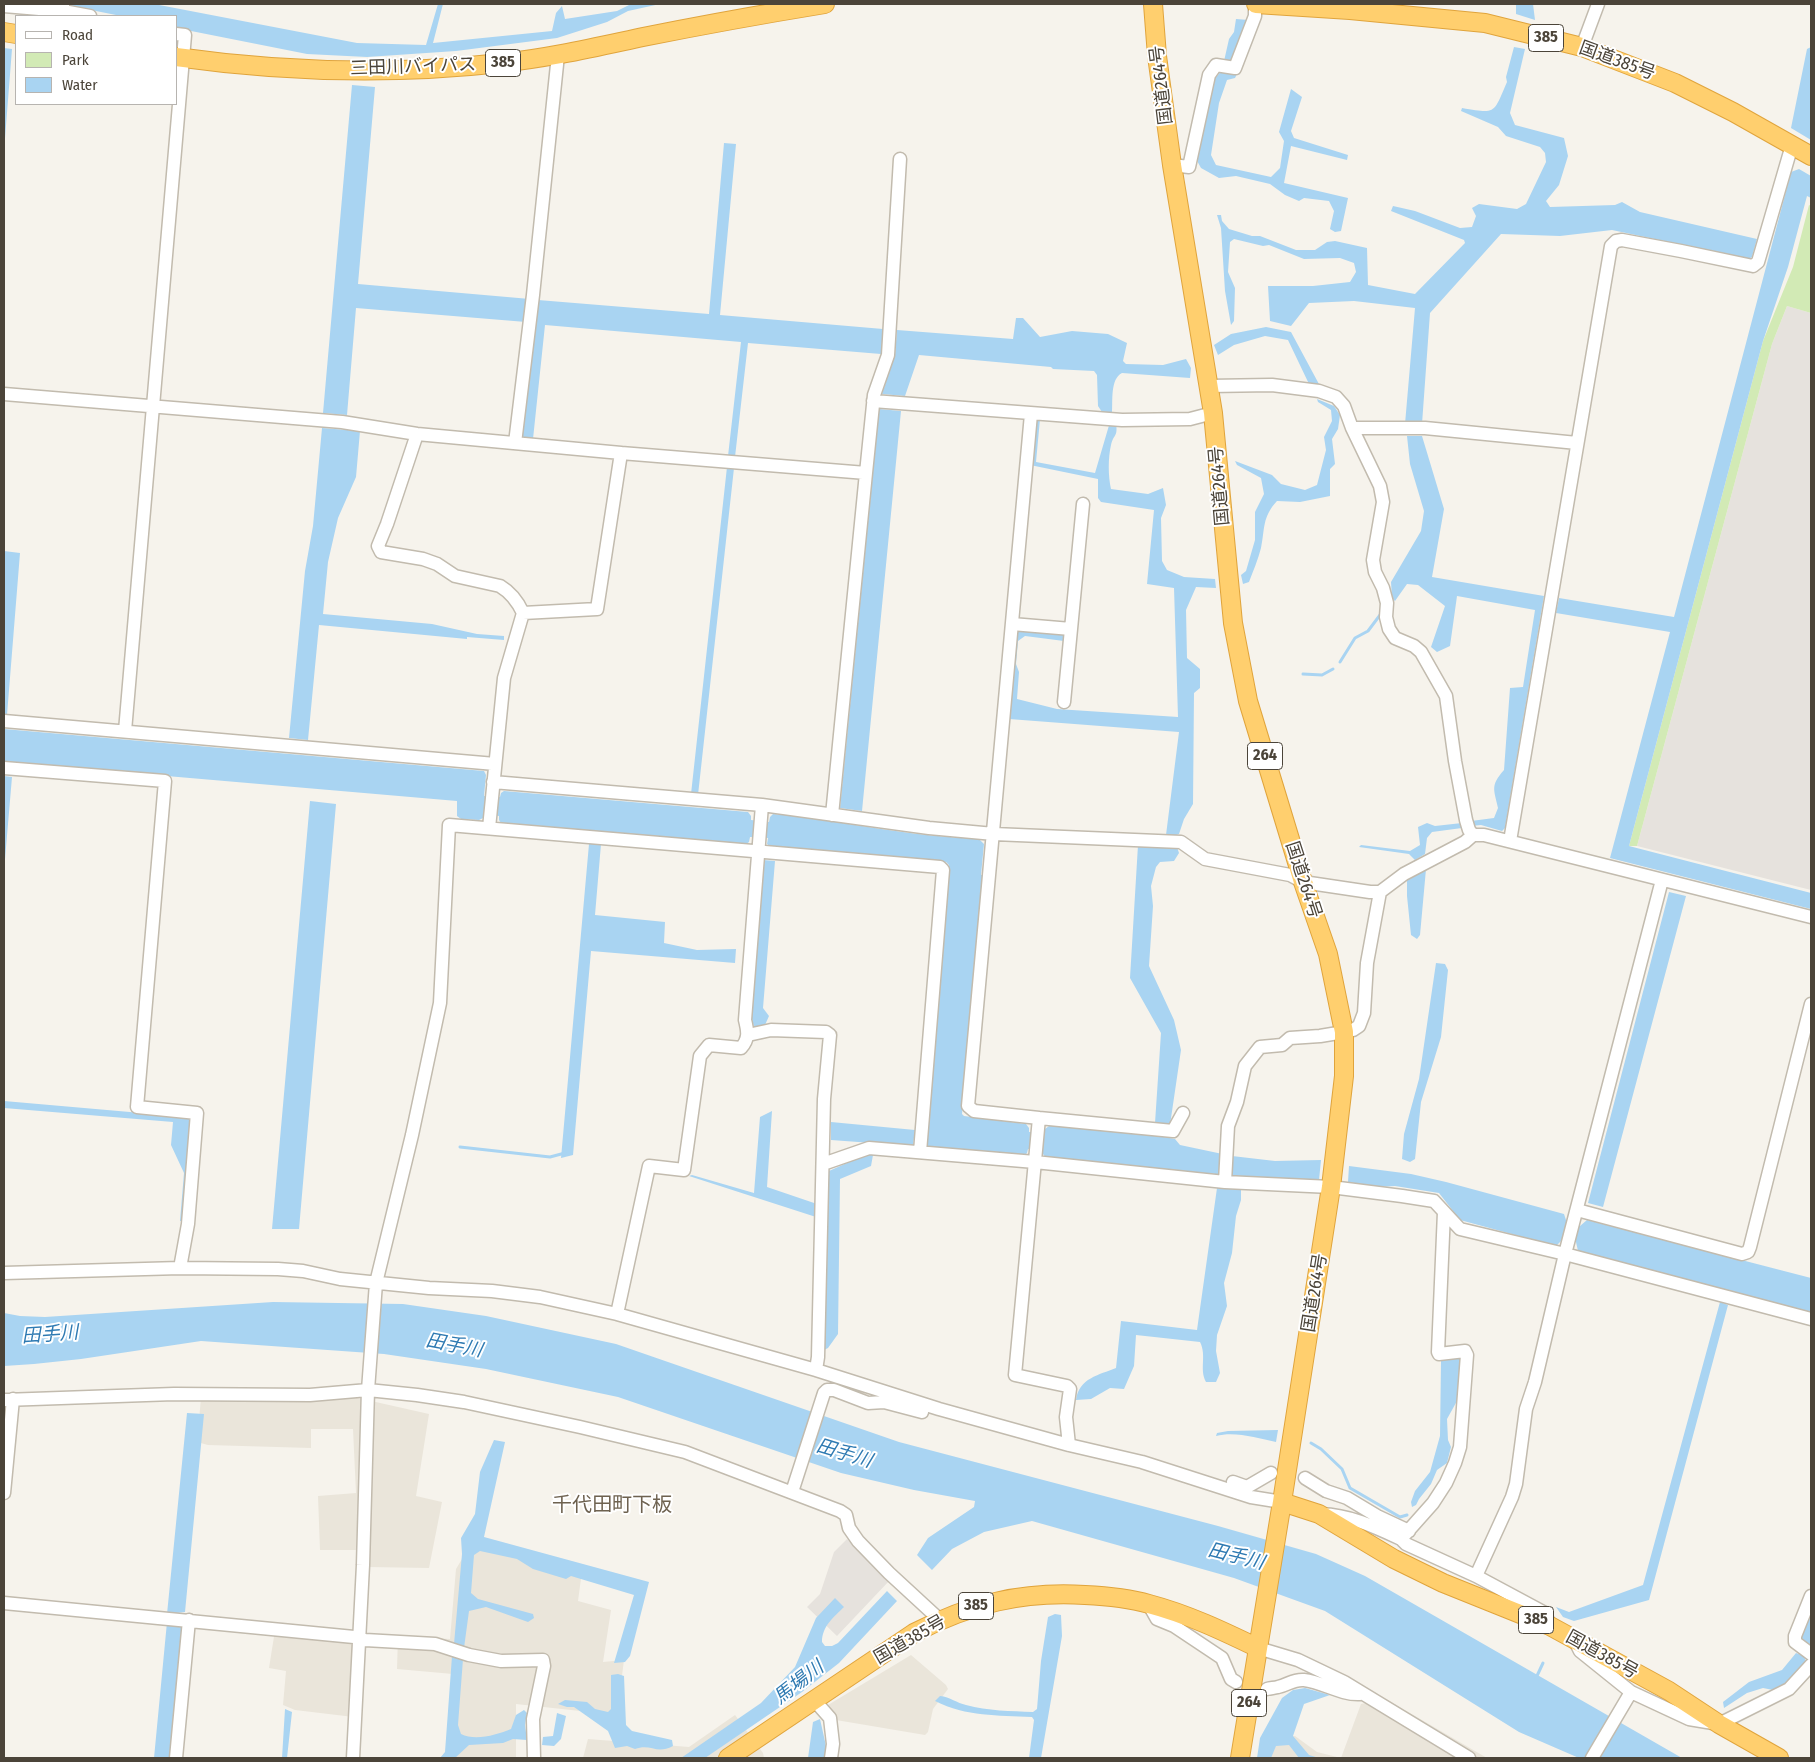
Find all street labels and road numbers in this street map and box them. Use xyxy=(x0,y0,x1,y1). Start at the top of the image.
road number: 385 xyxy=(1528,24,1564,52)
street label: 国道385号 xyxy=(1576,37,1658,85)
street label: 国道264号 xyxy=(1146,44,1178,126)
road number: 385 xyxy=(486,49,520,76)
street label: 三田川バイパス xyxy=(350,54,476,80)
street label: 国道264号 xyxy=(1206,445,1234,527)
road number: 264 xyxy=(1248,742,1282,769)
street label: 国道264号 xyxy=(1280,839,1326,921)
street label: 国道264号 xyxy=(1298,1252,1332,1334)
road number: 385 xyxy=(958,1592,994,1620)
road number: 385 xyxy=(1518,1606,1554,1634)
street label: 国道385号 xyxy=(870,1611,950,1669)
street label: 国道385号 xyxy=(1562,1626,1642,1684)
road number: 264 xyxy=(1232,1690,1266,1716)

